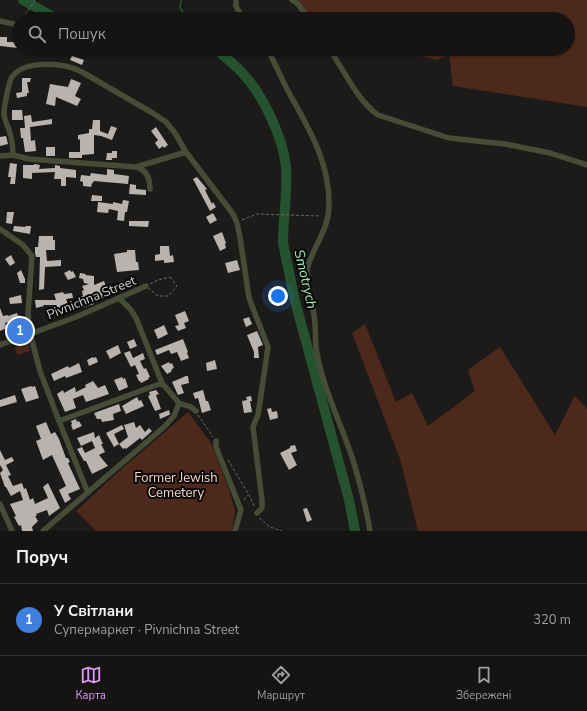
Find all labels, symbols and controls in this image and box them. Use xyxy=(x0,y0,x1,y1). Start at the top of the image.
search box xyxy=(12,12,575,56)
icon: search xyxy=(26,23,48,45)
text: Пошук xyxy=(58,24,106,44)
water label: Smotrych xyxy=(289,248,322,311)
street label: Pivnichna Street xyxy=(44,272,139,324)
your location xyxy=(268,286,288,306)
pin: 1 xyxy=(7,316,33,346)
park label: Former Jewish Cemetery xyxy=(134,469,218,502)
text: Поруч xyxy=(16,546,68,569)
text: У Світлани xyxy=(54,601,133,621)
text: 1 xyxy=(25,611,33,629)
text: 320 m xyxy=(533,611,571,629)
text: Супермаркет · Pivnichna Street xyxy=(54,621,239,639)
tab: Карта xyxy=(76,664,106,703)
tab: Маршрут xyxy=(257,664,305,703)
tab: Збережені xyxy=(456,664,511,703)

